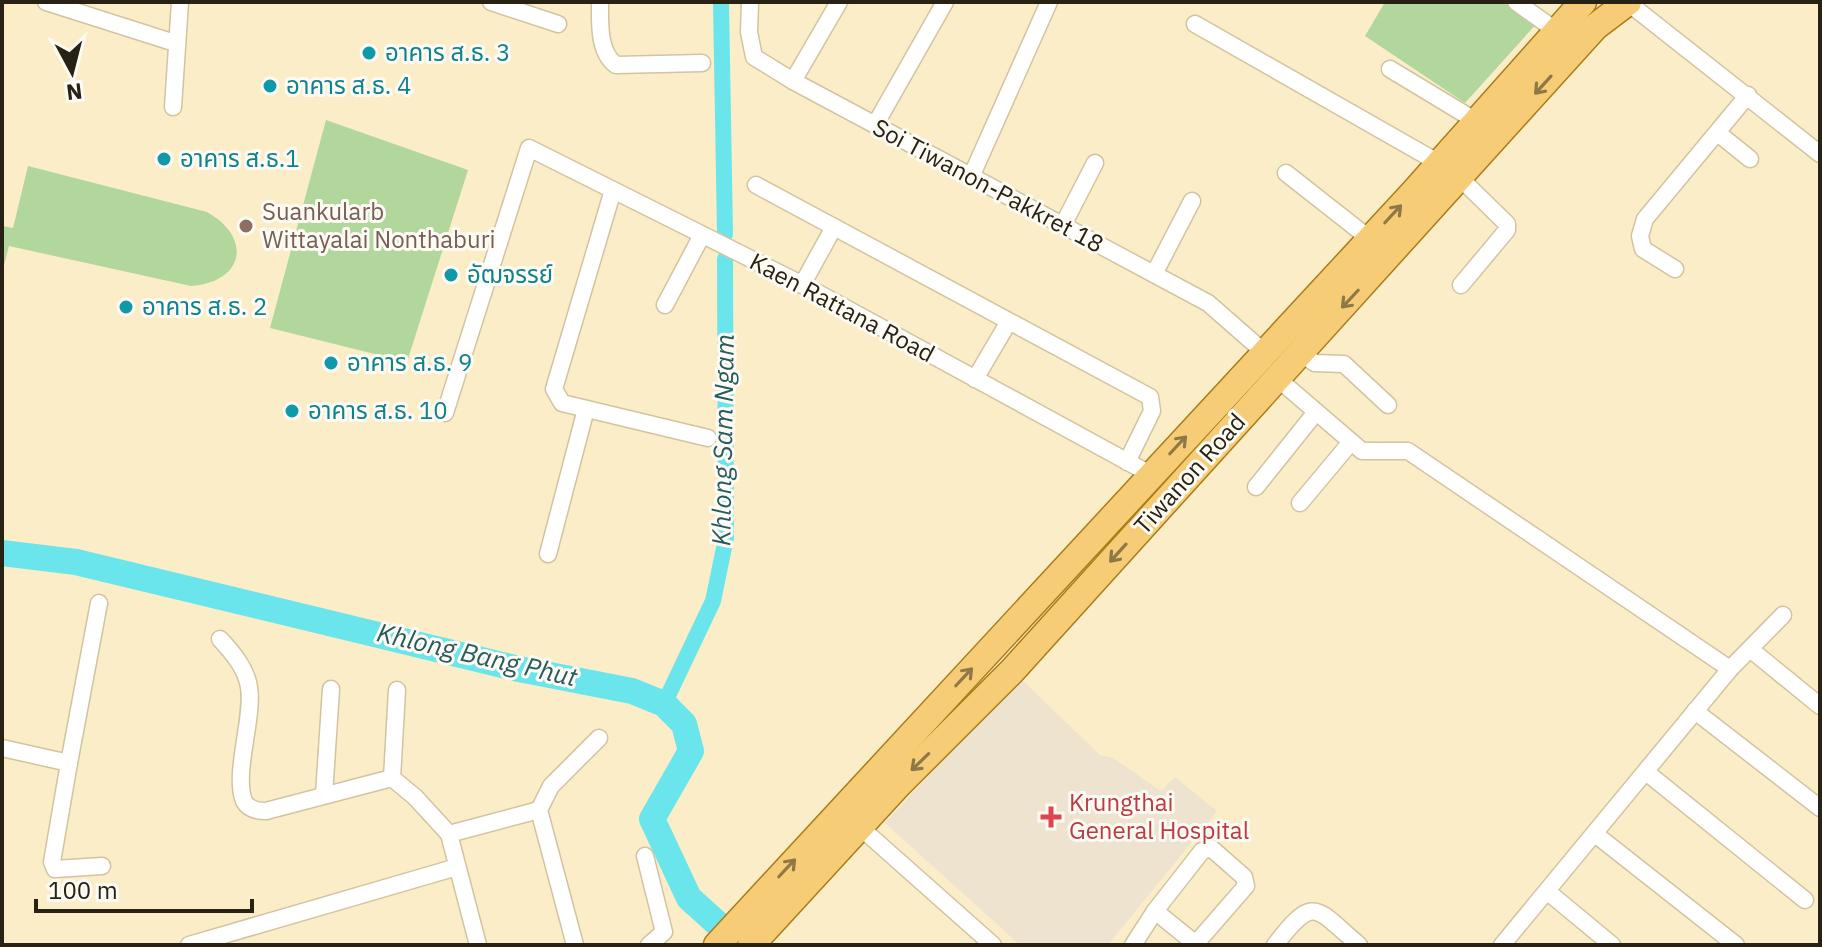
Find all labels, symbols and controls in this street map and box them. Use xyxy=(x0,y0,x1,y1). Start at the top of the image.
north arrow xyxy=(32,32,112,112)
place label: อาคาร ส.ธ. 3 xyxy=(385,36,510,68)
marker: อาคาร ส.ธ. 3 xyxy=(360,44,378,62)
place label: อาคาร ส.ธ. 4 xyxy=(286,69,411,101)
one-way arrow xyxy=(1534,75,1552,95)
text: N xyxy=(65,77,84,108)
marker: อาคาร ส.ธ. 4 xyxy=(261,77,279,95)
street label: Soi Tiwanon-Pakkret 18 xyxy=(867,111,1110,260)
place label: อาคาร ส.ธ.1 xyxy=(180,142,300,174)
marker: อาคาร ส.ธ.1 xyxy=(155,150,173,168)
place label: Suankularb Wittayalai Nonthaburi xyxy=(262,195,495,255)
one-way arrow xyxy=(1384,204,1403,224)
marker: Suankularb Wittayalai Nonthaburi xyxy=(237,217,255,235)
street label: Kaen Rattana Road xyxy=(745,245,940,369)
place label: อัฒจรรย์ xyxy=(467,258,553,290)
marker: อัฒจรรย์ xyxy=(442,266,460,284)
one-way arrow xyxy=(1340,289,1359,309)
place label: อาคาร ส.ธ. 2 xyxy=(142,290,267,322)
marker: อาคาร ส.ธ. 2 xyxy=(117,298,135,316)
water label: Khlong Sam Ngam xyxy=(703,333,741,546)
place label: อาคาร ส.ธ. 9 xyxy=(347,346,472,378)
marker: อาคาร ส.ธ. 9 xyxy=(322,354,340,372)
place label: อาคาร ส.ธ. 10 xyxy=(308,394,448,426)
marker: อาคาร ส.ธ. 10 xyxy=(283,402,301,420)
street label: Tiwanon Road xyxy=(1126,406,1252,541)
one-way arrow xyxy=(1168,435,1186,455)
one-way arrow xyxy=(1110,543,1128,563)
water label: Khlong Bang Phut xyxy=(374,614,581,694)
one-way arrow xyxy=(954,667,973,687)
one-way arrow xyxy=(911,752,930,771)
place label: Krungthai General Hospital xyxy=(1069,786,1249,846)
marker: Krungthai General Hospital xyxy=(1040,806,1062,828)
one-way arrow xyxy=(778,859,796,879)
scale bar xyxy=(36,863,252,913)
text: 100 m xyxy=(48,874,118,906)

